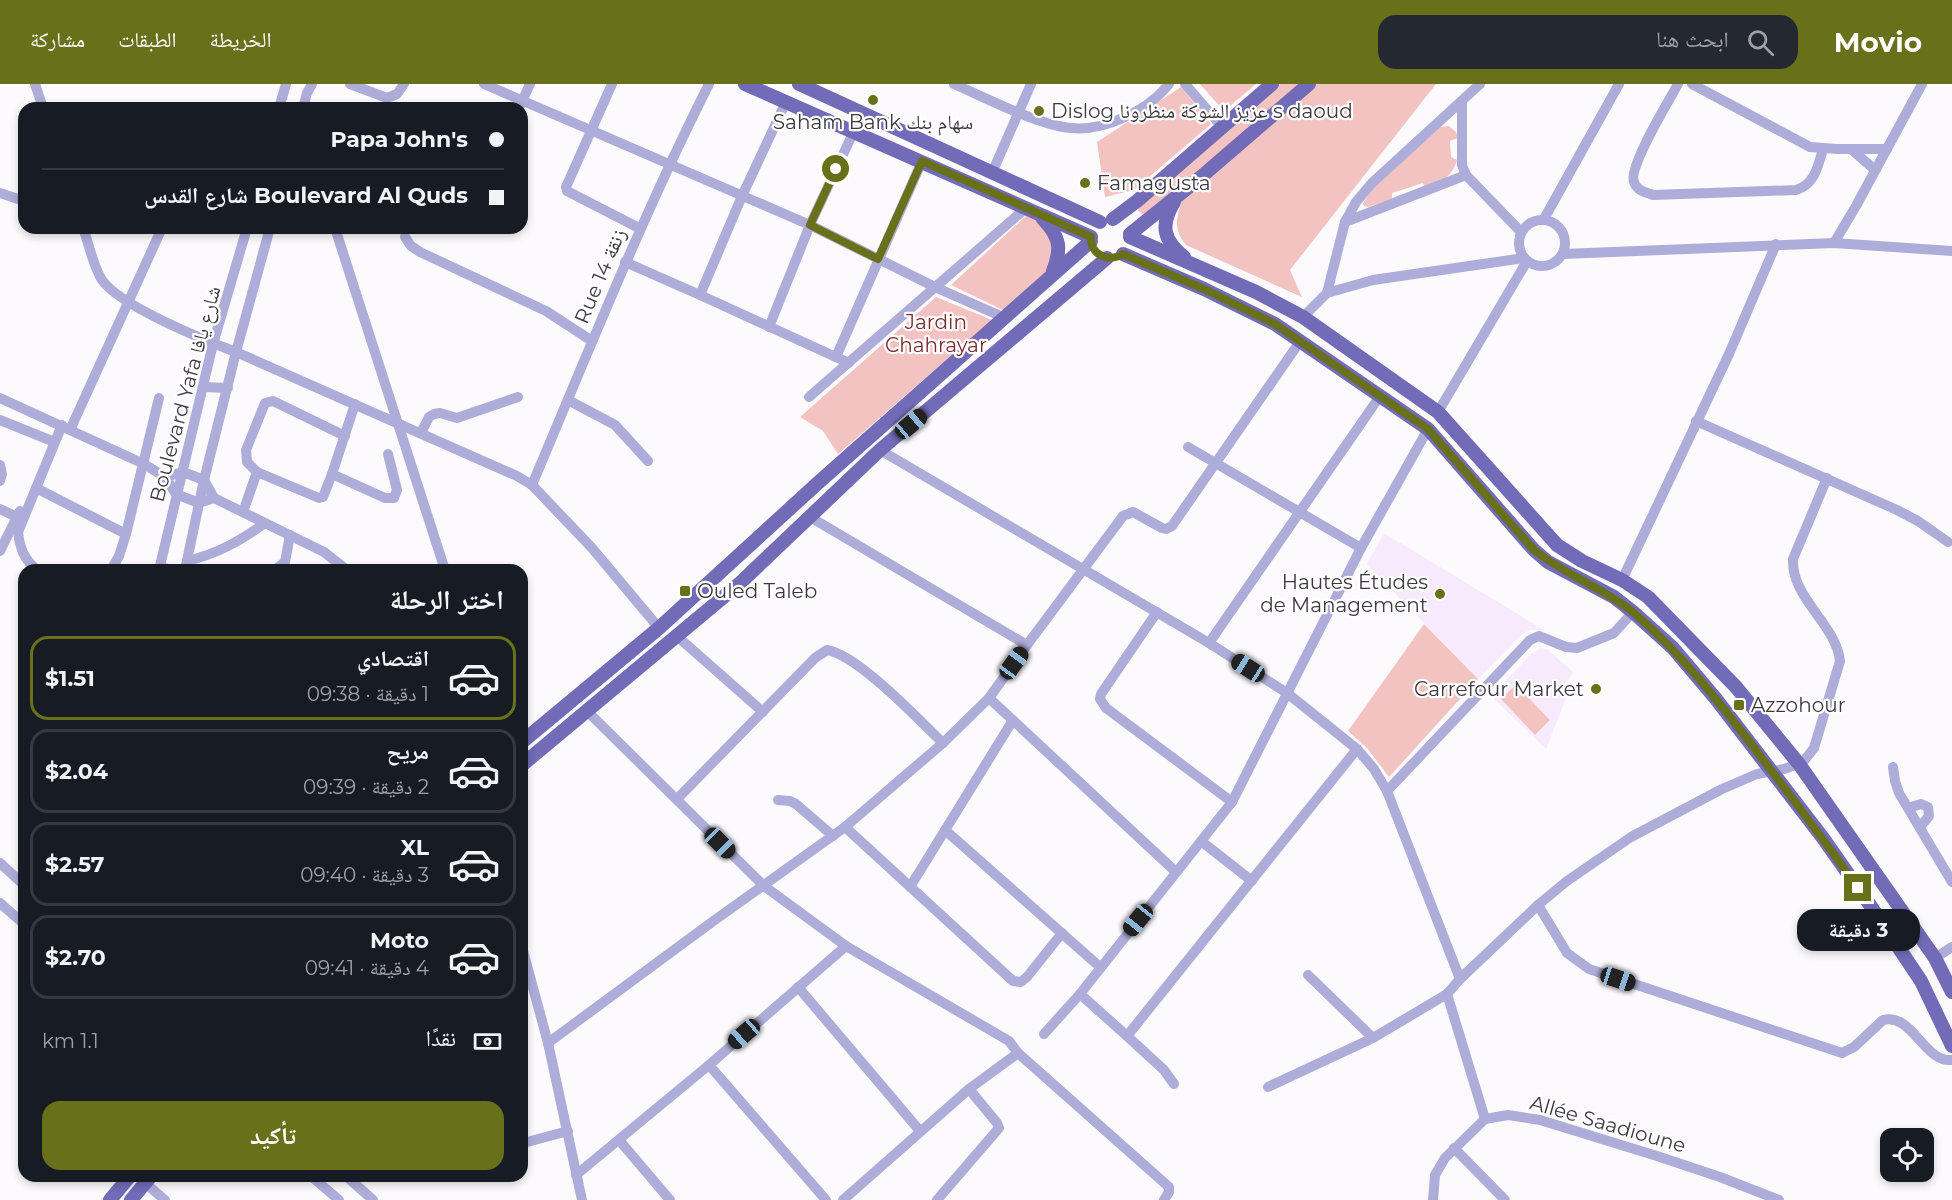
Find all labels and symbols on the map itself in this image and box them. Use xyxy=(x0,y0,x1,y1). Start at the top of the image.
marker: Saham Bank سهام بنك xyxy=(866,93,880,107)
place label: Dislog عزيز الشوكة منظرونا s daoud xyxy=(1051,99,1353,123)
marker: Dislog عزيز الشوكة منظرونا s daoud xyxy=(1032,104,1046,118)
place label: Saham Bank سهام بنك xyxy=(773,110,973,136)
route start xyxy=(822,155,849,182)
place label: Famagusta xyxy=(1097,171,1210,195)
marker: Famagusta xyxy=(1078,176,1092,190)
street label: Rue 14 زنقة xyxy=(569,225,631,327)
street label: Boulevard Yafa شارع يافا xyxy=(145,283,226,505)
park label: Jardin Chahrayar xyxy=(885,310,987,357)
car xyxy=(891,406,931,442)
place label: Hautes Études de Management xyxy=(1260,570,1428,617)
place label: Ouled Taleb xyxy=(697,579,817,603)
marker: Ouled Taleb xyxy=(678,584,692,598)
marker: Hautes Études de Management xyxy=(1433,587,1447,601)
car xyxy=(996,643,1032,683)
car xyxy=(1228,651,1268,685)
place label: Carrefour Market xyxy=(1414,677,1584,701)
marker: Carrefour Market xyxy=(1589,682,1603,696)
place label: Azzohour xyxy=(1751,693,1846,717)
marker: Azzohour xyxy=(1732,698,1746,712)
car xyxy=(701,824,739,862)
route end xyxy=(1844,874,1871,901)
car xyxy=(1120,900,1156,940)
callout: 3 دقيقة xyxy=(1796,909,1920,951)
car xyxy=(1598,965,1638,993)
car xyxy=(725,1015,763,1053)
street label: Allée Saadioune xyxy=(1527,1090,1689,1158)

